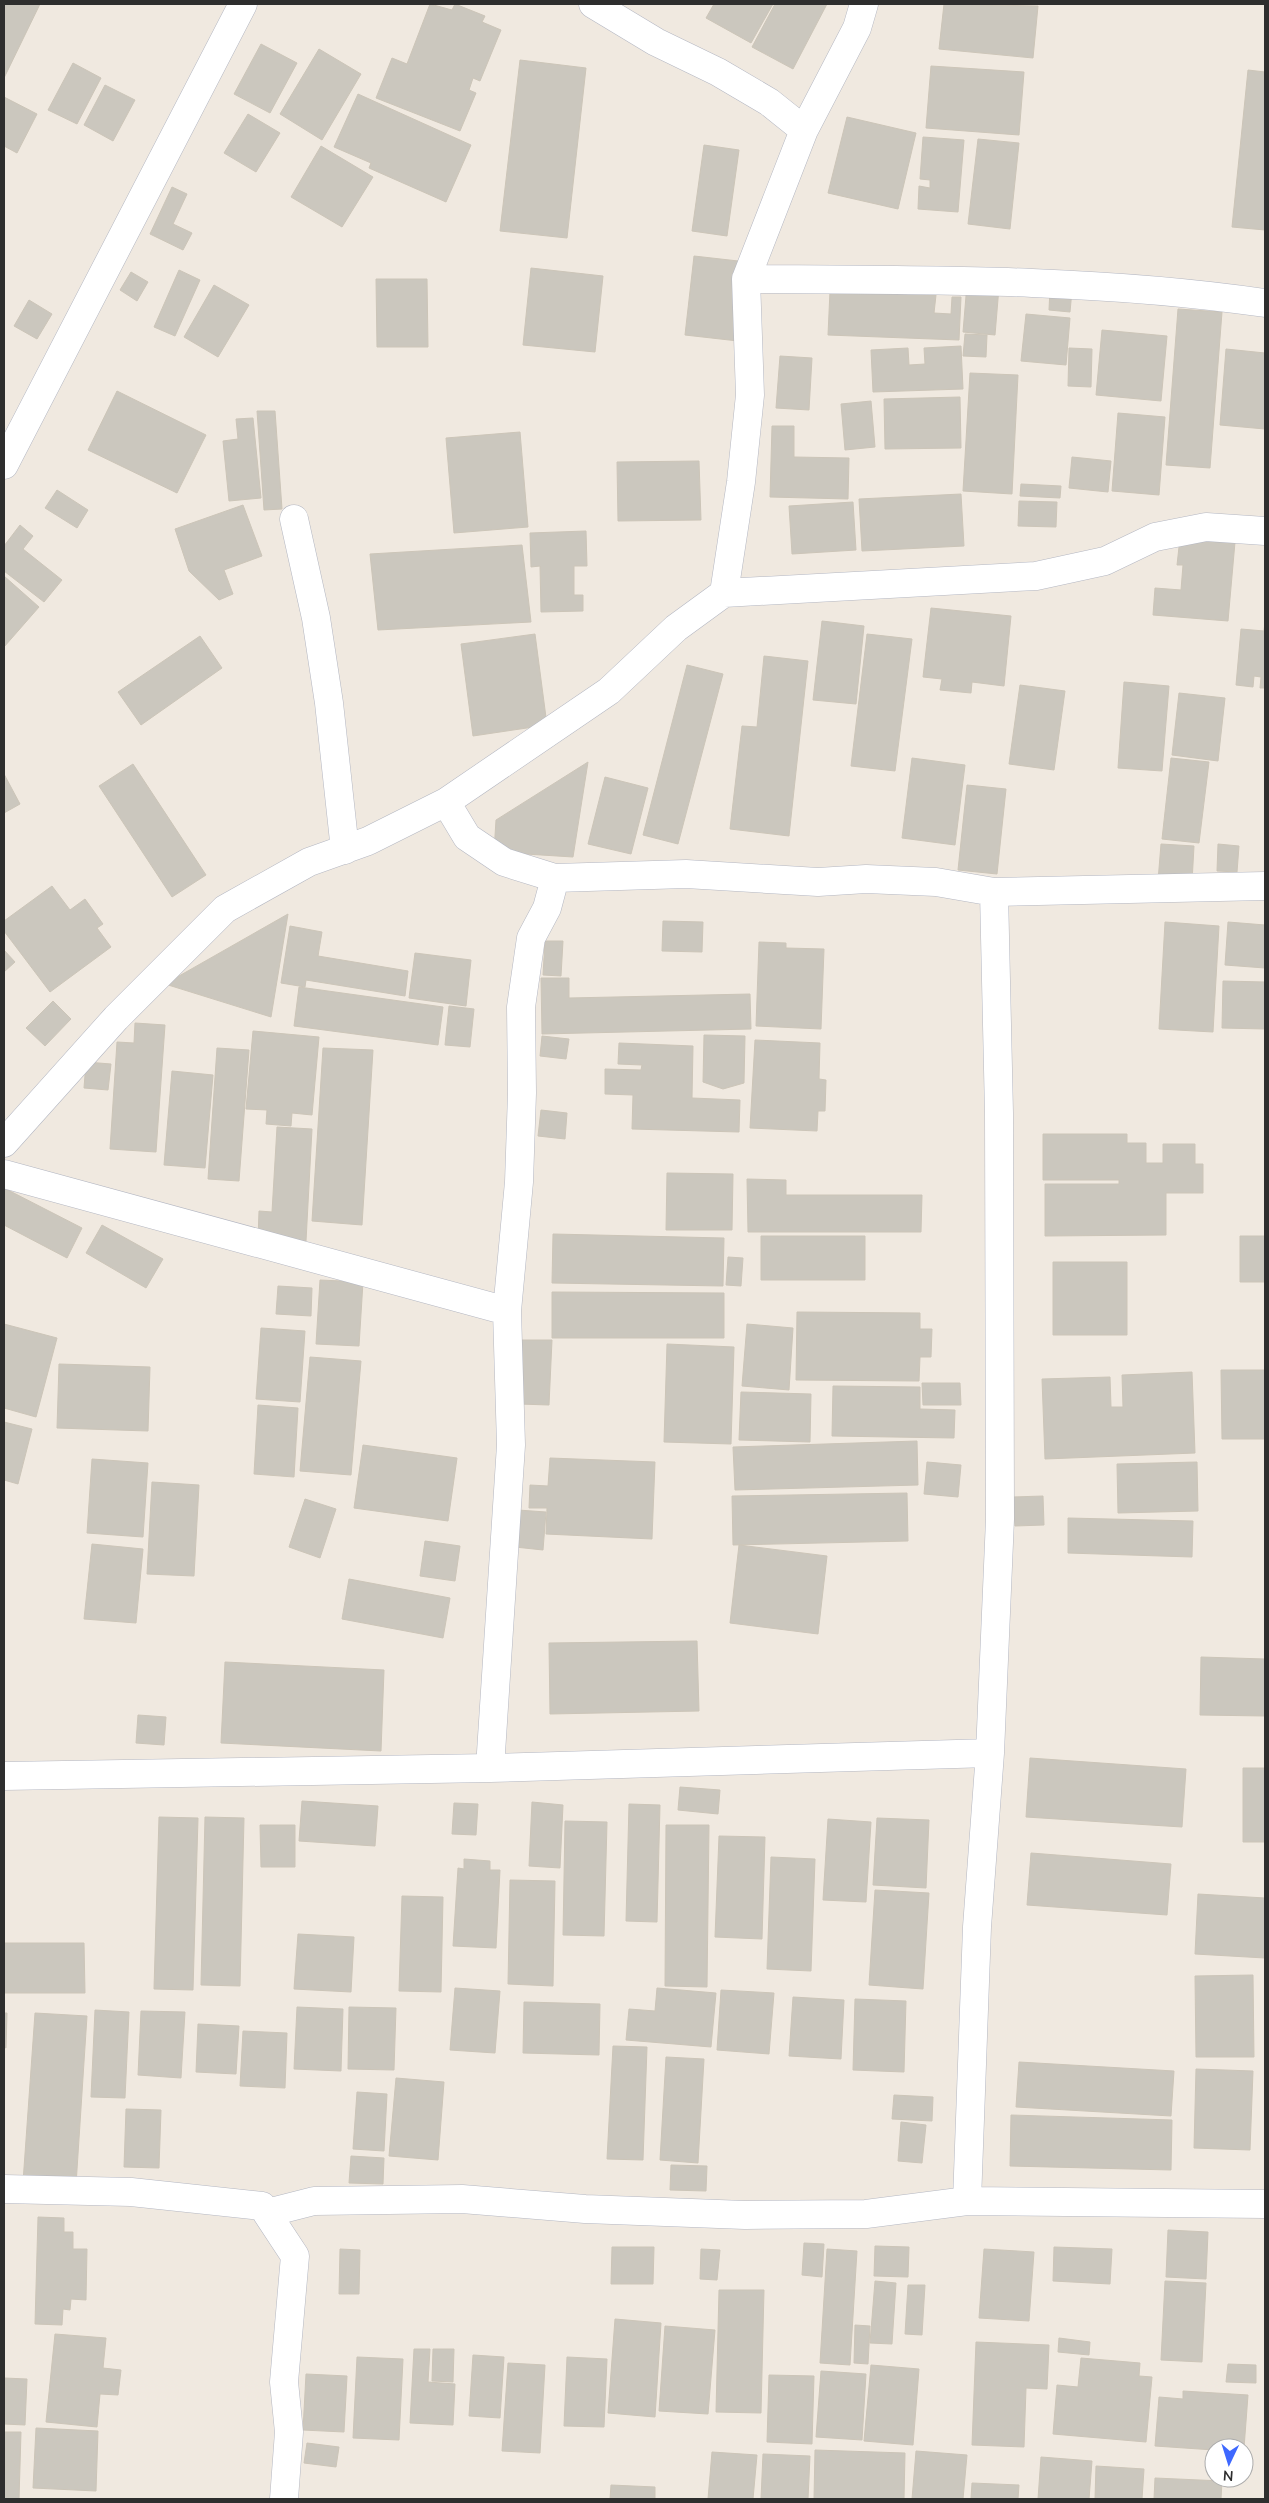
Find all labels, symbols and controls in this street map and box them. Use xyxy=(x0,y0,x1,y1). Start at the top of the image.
north arrow xyxy=(1204,2438,1254,2488)
text: N xyxy=(1222,2466,1234,2485)

